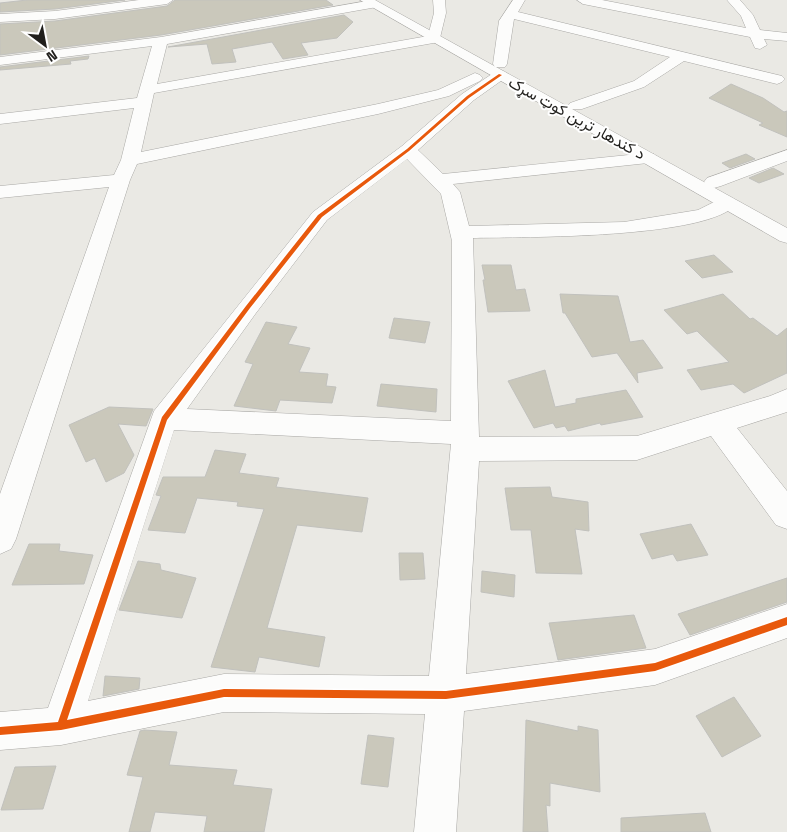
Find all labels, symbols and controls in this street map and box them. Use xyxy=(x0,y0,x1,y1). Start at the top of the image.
north arrow xyxy=(20,20,70,70)
text: N xyxy=(43,46,61,66)
street label: د کندهار ترين کوټ سړک xyxy=(504,72,649,165)

